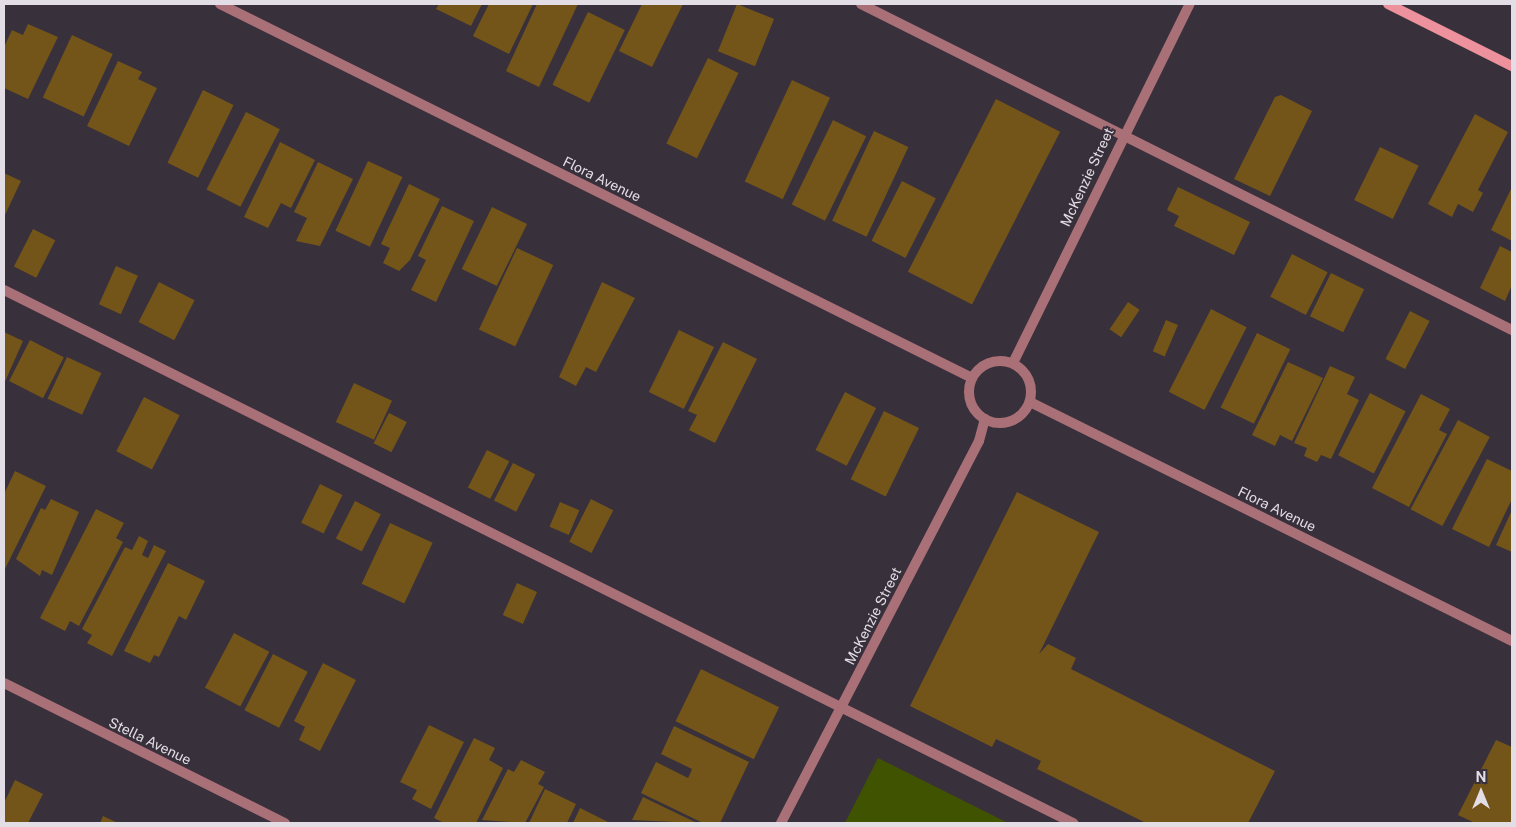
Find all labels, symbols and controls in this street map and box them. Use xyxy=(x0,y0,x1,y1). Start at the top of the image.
street label: McKenzie Street xyxy=(1057,125,1117,229)
street label: Flora Avenue xyxy=(560,153,644,205)
street label: Flora Avenue xyxy=(1235,483,1319,535)
street label: McKenzie Street xyxy=(841,564,905,668)
street label: Stella Avenue xyxy=(106,714,194,768)
north arrow xyxy=(1456,767,1506,817)
text: N xyxy=(1476,769,1486,785)

